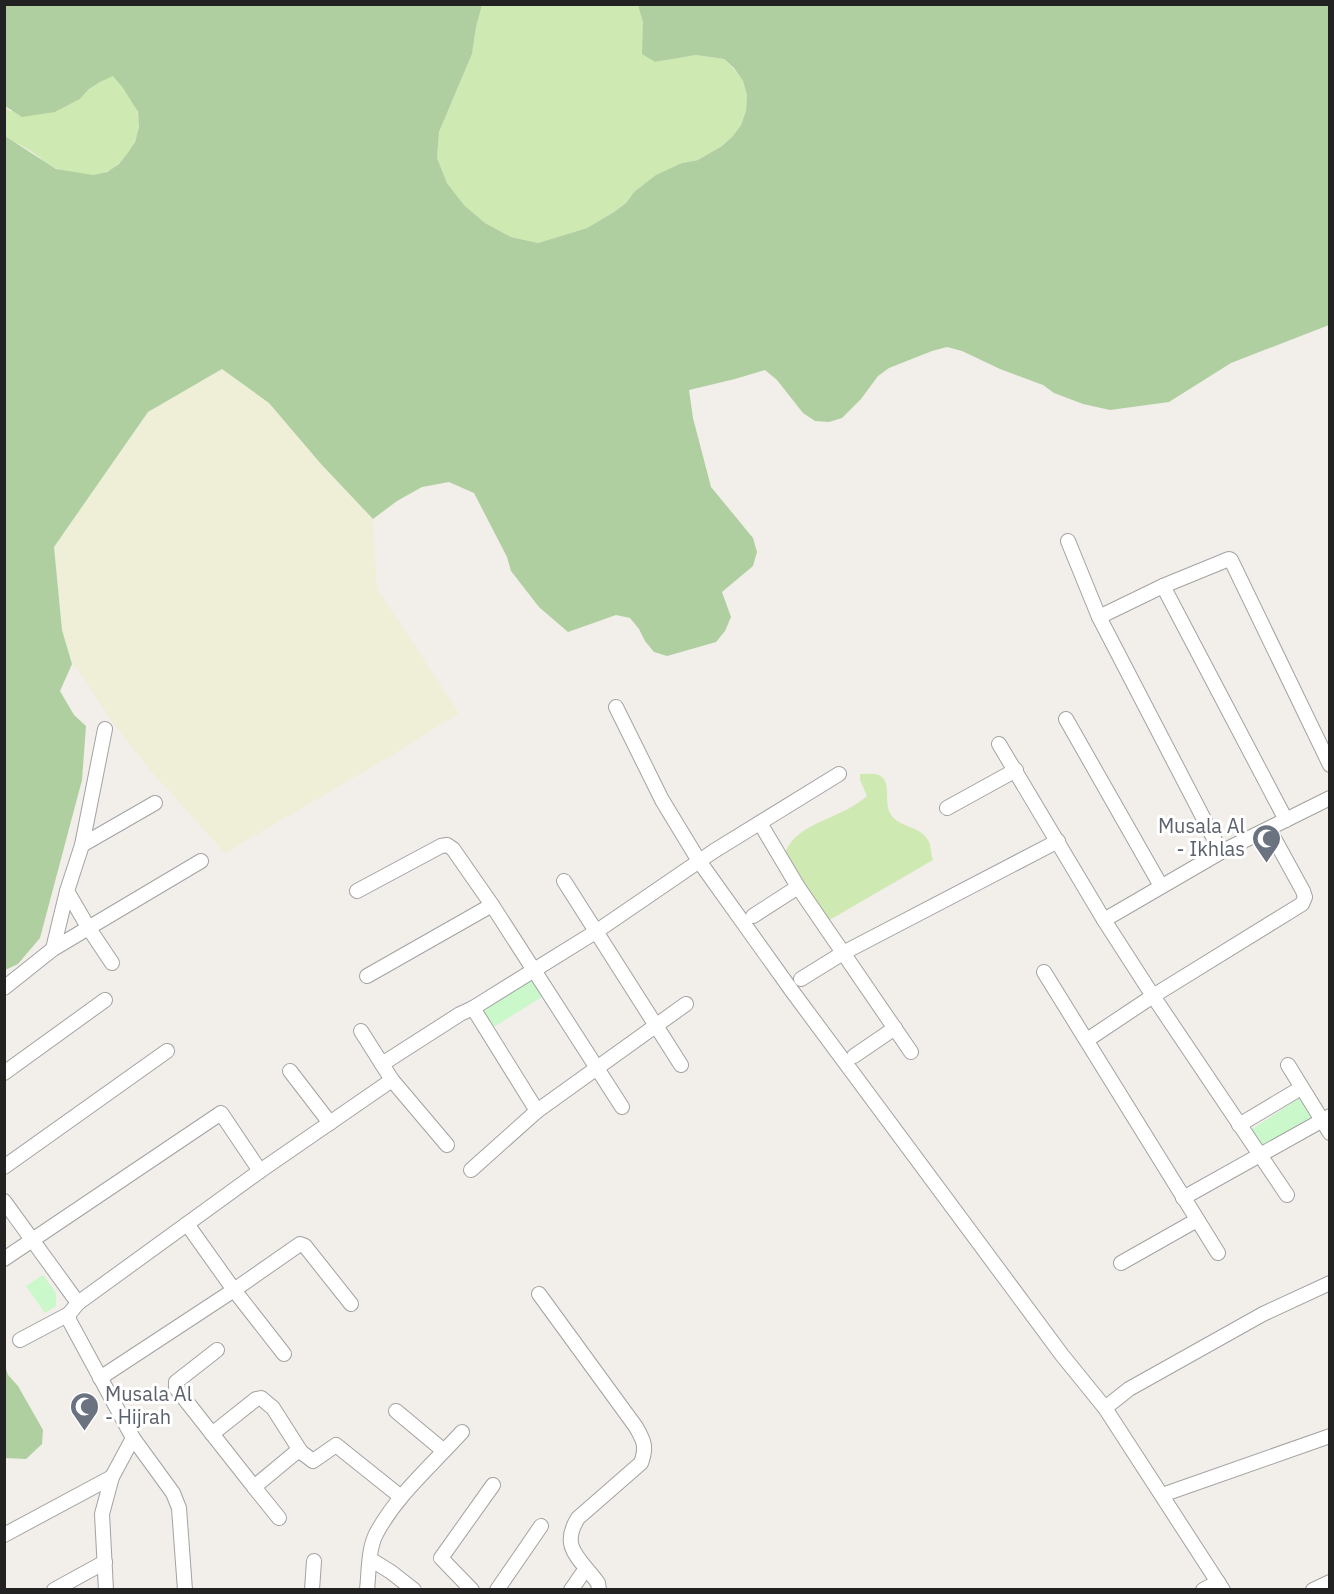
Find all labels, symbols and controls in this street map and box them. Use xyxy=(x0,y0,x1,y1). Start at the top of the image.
place label: Musala Al - Ikhlas xyxy=(1158,812,1245,862)
mosque icon: Musala Al - Ikhlas xyxy=(1250,822,1282,864)
place label: Musala Al - Hijrah xyxy=(105,1380,192,1430)
mosque icon: Musala Al - Hijrah xyxy=(68,1390,100,1432)

